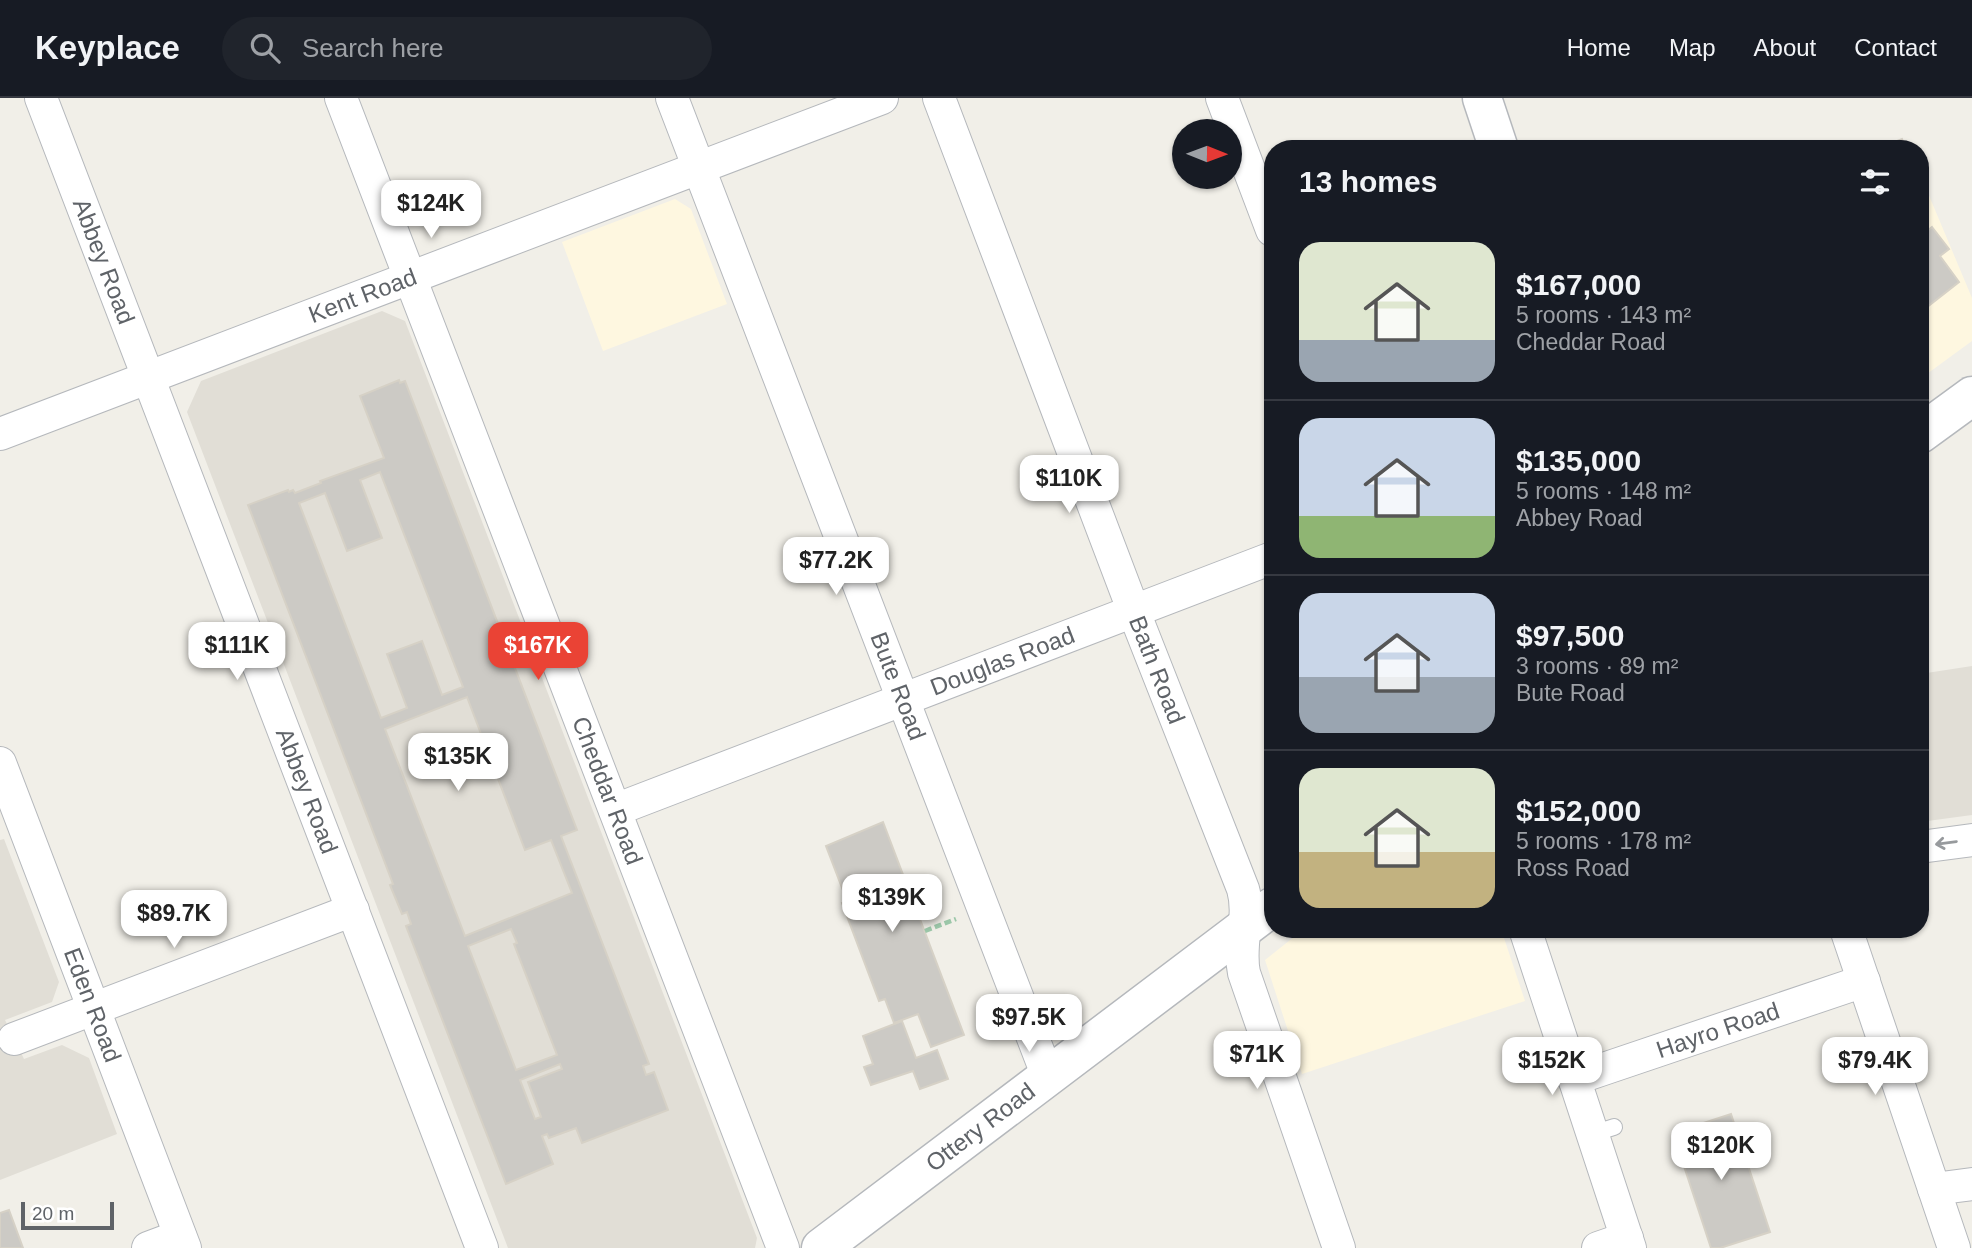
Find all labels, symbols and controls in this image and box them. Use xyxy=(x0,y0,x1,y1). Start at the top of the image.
search box xyxy=(222,17,712,80)
text: Keyplace xyxy=(35,29,180,66)
icon: search xyxy=(246,29,284,67)
text: Search here xyxy=(302,33,444,63)
text: Home xyxy=(1567,34,1631,61)
text: Map xyxy=(1669,34,1716,61)
text: About xyxy=(1754,34,1816,61)
text: Contact xyxy=(1854,34,1937,61)
north arrow xyxy=(1172,119,1242,189)
map controls xyxy=(1172,119,1242,189)
icon: filters xyxy=(1856,163,1894,201)
text: 13 homes xyxy=(1299,165,1437,198)
pin: $124K xyxy=(382,180,480,240)
text: $124K xyxy=(397,190,465,216)
street label: Abbey Road xyxy=(68,195,140,328)
street label: Kent Road xyxy=(305,263,420,328)
text: $167,000 xyxy=(1516,268,1641,301)
icon: home xyxy=(1355,270,1439,354)
text: 5 rooms · 143 m² xyxy=(1516,302,1691,328)
text: Cheddar Road xyxy=(1516,329,1666,355)
text: $135,000 xyxy=(1516,444,1641,477)
icon: home xyxy=(1355,446,1439,530)
pin: $110K xyxy=(1020,456,1118,515)
text: $110K xyxy=(1036,465,1102,491)
text: 5 rooms · 148 m² xyxy=(1516,478,1691,504)
text: Abbey Road xyxy=(1516,505,1643,531)
pin: $77.2K xyxy=(779,538,893,597)
text: $77.2K xyxy=(799,547,873,573)
street label: Bath Road xyxy=(1124,612,1191,727)
text: $97,500 xyxy=(1516,619,1624,652)
street label: Douglas Road xyxy=(926,621,1078,701)
icon: home xyxy=(1355,621,1439,705)
pin: $111K xyxy=(188,622,286,682)
pin: $167K xyxy=(489,622,587,682)
street label: Bute Road xyxy=(865,628,931,744)
text: $111K xyxy=(204,632,270,658)
text: $167K xyxy=(504,632,572,658)
text: 3 rooms · 89 m² xyxy=(1516,653,1678,679)
text: Bute Road xyxy=(1516,680,1625,706)
street label: Cheddar Road xyxy=(567,713,648,868)
street label: Abbey Road xyxy=(271,724,343,857)
pin: $135K xyxy=(409,734,507,793)
text: $135K xyxy=(424,743,492,769)
text: $152,000 xyxy=(1516,794,1641,827)
icon: home xyxy=(1355,796,1439,880)
text: 5 rooms · 178 m² xyxy=(1516,828,1691,854)
one-way arrow xyxy=(1935,837,1958,850)
text: Ross Road xyxy=(1516,855,1630,881)
pin: $139K xyxy=(843,874,941,934)
text: $139K xyxy=(858,884,926,910)
pin: $89.7K xyxy=(117,890,231,950)
text: $89.7K xyxy=(137,900,211,926)
street label: Eden Road xyxy=(59,944,127,1066)
pin: $97.5K xyxy=(972,995,1086,1054)
street label: Hayro Road xyxy=(1653,997,1783,1063)
text: $97.5K xyxy=(992,1004,1066,1030)
pin: $71K xyxy=(1216,1032,1298,1091)
pin: $152K xyxy=(1503,1038,1601,1097)
pin: $79.4K xyxy=(1818,1038,1932,1097)
text: $71K xyxy=(1230,1041,1284,1067)
text: $152K xyxy=(1518,1047,1586,1073)
text: $79.4K xyxy=(1838,1047,1912,1073)
street label: Ottery Road xyxy=(920,1077,1040,1177)
pin: $120K xyxy=(1672,1122,1770,1182)
text: $120K xyxy=(1687,1132,1755,1158)
scale bar xyxy=(21,1199,114,1231)
text: 20 m xyxy=(32,1203,74,1224)

